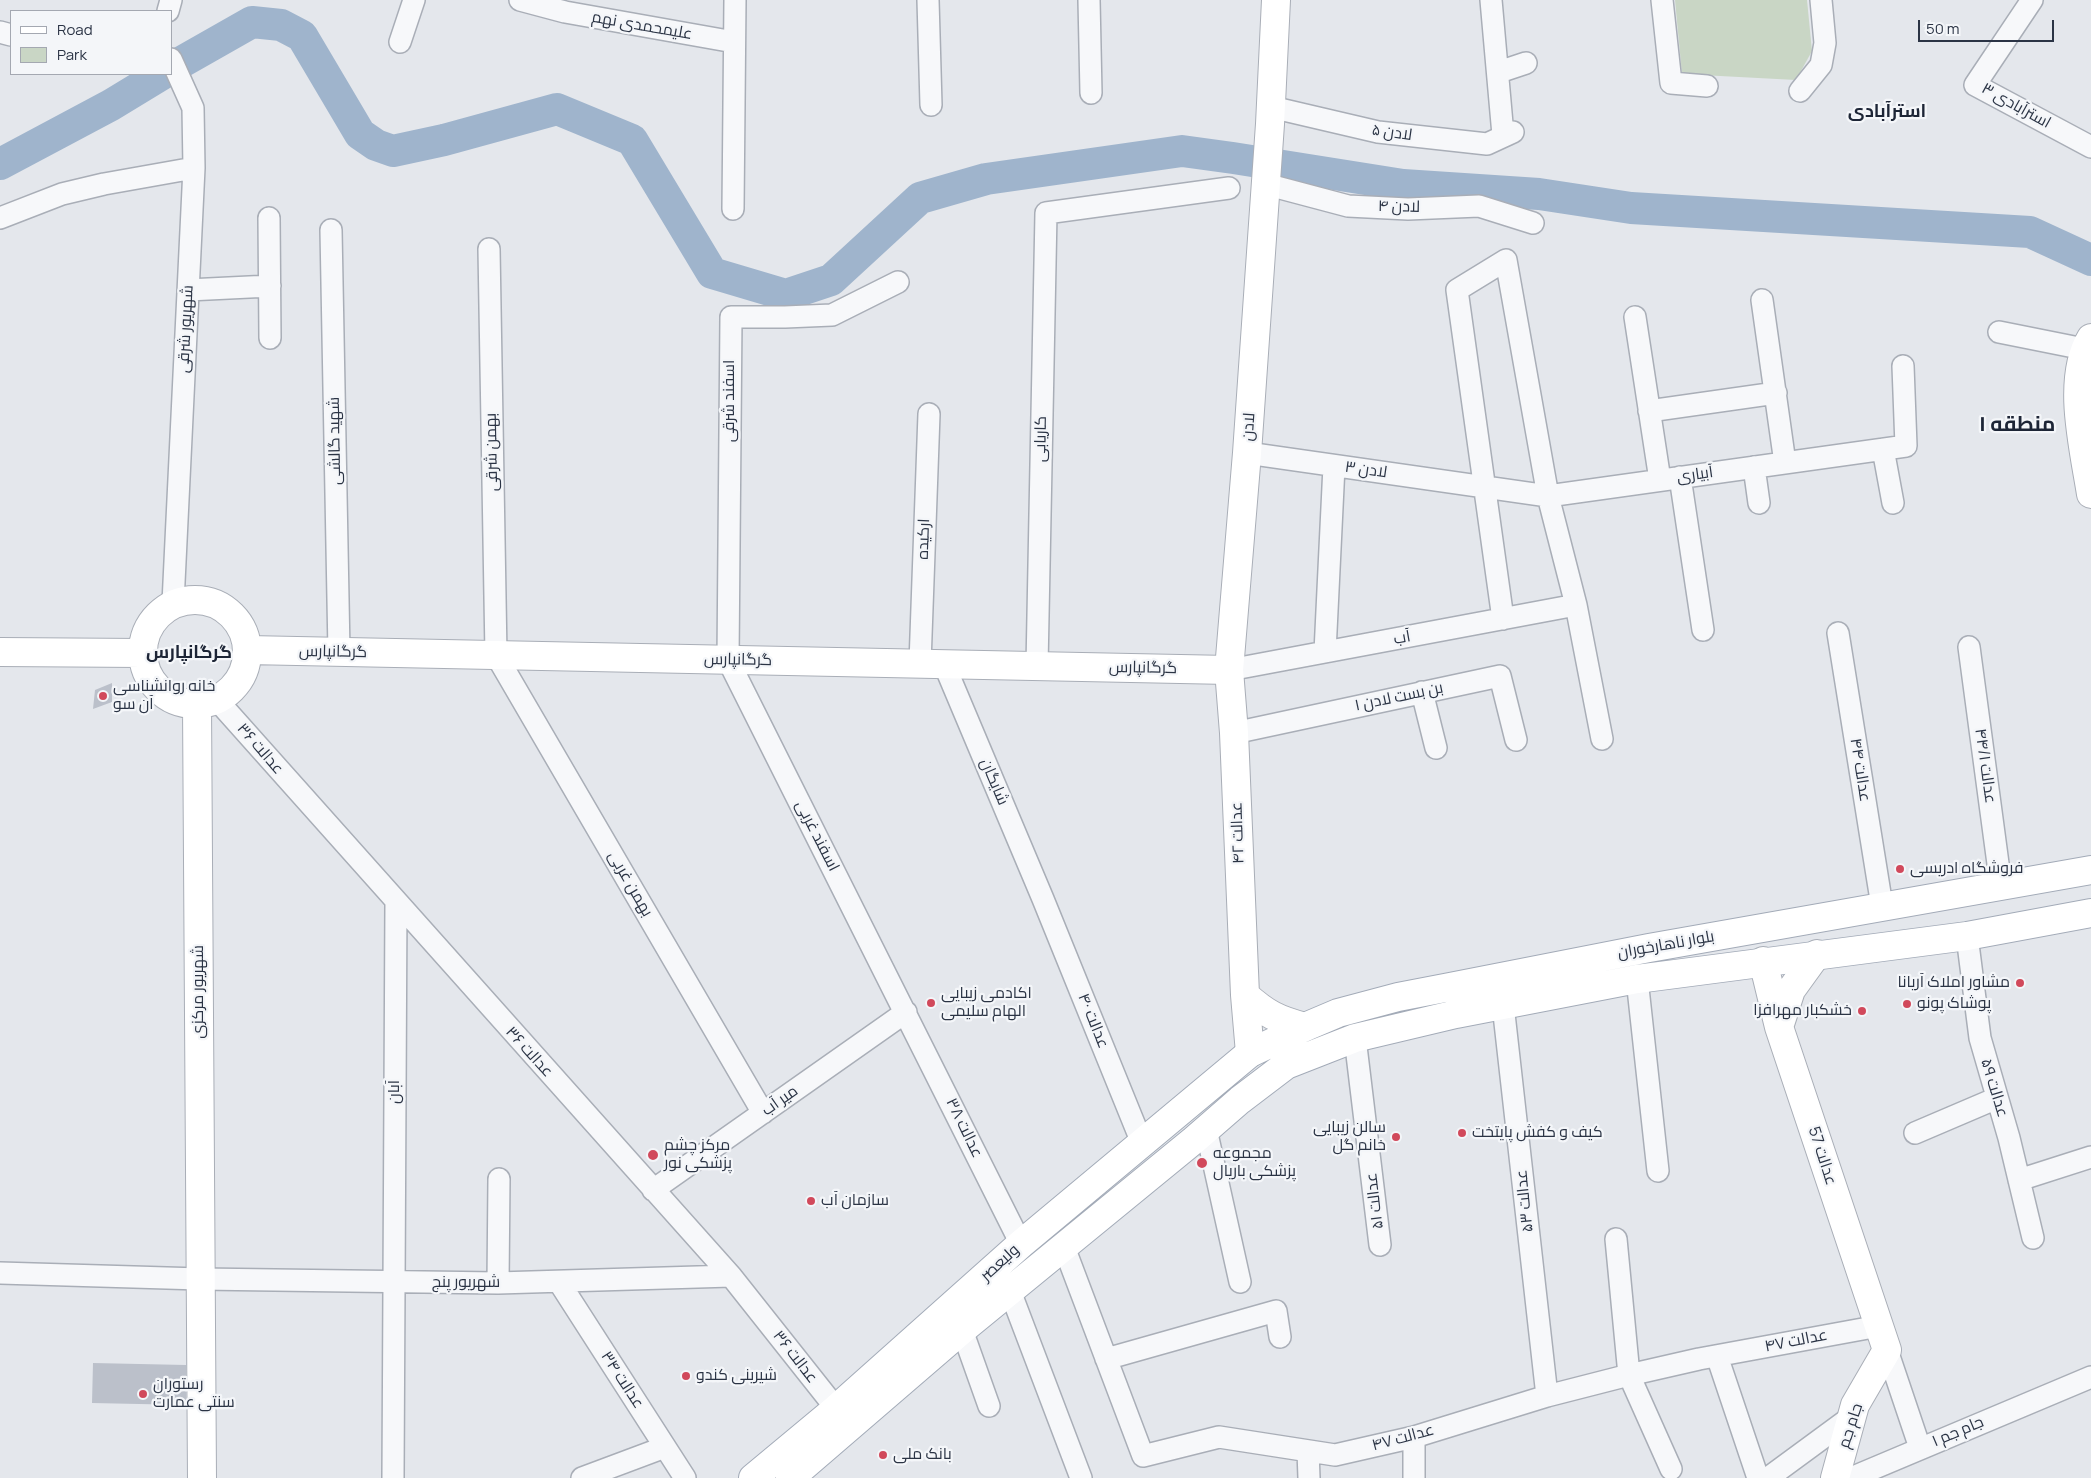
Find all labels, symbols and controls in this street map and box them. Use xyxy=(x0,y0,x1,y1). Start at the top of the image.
street label: علیمحمدی نهم xyxy=(590,8,694,44)
legend xyxy=(10,10,172,75)
scale bar xyxy=(1921,10,2057,42)
text: 50 m xyxy=(1926,18,1960,39)
text: Road xyxy=(57,19,93,40)
text: Park xyxy=(57,44,87,65)
street label: استرآبادی ۳ xyxy=(1978,79,2054,133)
district label: استرآبادی xyxy=(1848,101,1926,123)
street label: ۵ لادن xyxy=(1371,121,1413,145)
street label: ۴ لادن xyxy=(1378,197,1420,217)
street label: شهریور شرقی xyxy=(174,285,198,373)
street label: اسفند شرقی xyxy=(720,360,740,442)
street label: شهید گالشی xyxy=(325,397,345,485)
street label: لادن xyxy=(1238,412,1260,442)
district label: منطقه ۱ xyxy=(1979,412,2055,438)
street label: بهمن شرقی xyxy=(482,413,502,491)
street label: کاریابی xyxy=(1031,416,1051,462)
street label: ۳ لادن xyxy=(1344,458,1388,482)
street label: آبیاری xyxy=(1676,463,1714,487)
street label: ارکیده xyxy=(914,518,934,560)
street label: آب xyxy=(1392,627,1412,649)
district label: گرگانپارس xyxy=(146,642,232,664)
street label: گرگانپارس xyxy=(299,642,367,662)
street label: گرگانپارس xyxy=(704,650,772,670)
street label: گرگانپارس xyxy=(1109,658,1177,678)
place label: خانه روانشناسی آن سو xyxy=(113,677,215,715)
street label: ۱ بن بست لادن xyxy=(1353,678,1445,716)
marker: خانه روانشناسی آن سو xyxy=(97,690,109,702)
street label: عدالت ۳۶ xyxy=(233,720,287,778)
street label: ۴۴/۱ عدالت xyxy=(1970,727,2000,805)
street label: ۴۴ عدالت xyxy=(1845,737,1875,803)
street label: شایگان xyxy=(976,756,1012,808)
street label: اسفند غربی xyxy=(791,797,843,875)
street label: عدالت ۴۲ xyxy=(1227,802,1249,864)
street label: بهمن غربی xyxy=(604,848,656,920)
place label: فروشگاه ادریسی xyxy=(1910,859,2023,879)
marker: فروشگاه ادریسی xyxy=(1894,863,1906,875)
street label: بلوار ناهارخوران xyxy=(1616,927,1716,963)
street label: شهریور مرکزی xyxy=(189,945,209,1039)
place label: مشاور املاک آریانا xyxy=(1898,973,2010,993)
marker: مشاور املاک آریانا xyxy=(2014,977,2026,989)
place label: اکادمی زیبایی الهام سلیمی xyxy=(941,984,1032,1022)
street label: عدالت ۴۰ xyxy=(1073,991,1113,1051)
place label: پوشاک پونو xyxy=(1917,994,1991,1014)
marker: اکادمی زیبایی الهام سلیمی xyxy=(925,997,937,1009)
marker: پوشاک پونو xyxy=(1901,998,1913,1010)
place label: خشكبار مهرافزا xyxy=(1753,1001,1852,1021)
marker: خشكبار مهرافزا xyxy=(1856,1005,1868,1017)
street label: عدالت ۳۶ xyxy=(501,1023,557,1081)
street label: عدالت ۵۹ xyxy=(1976,1056,2012,1120)
street label: آبان xyxy=(385,1080,405,1104)
street label: میر آب xyxy=(758,1082,802,1120)
street label: عدالت ۳۸ xyxy=(941,1095,987,1161)
place label: سالن زیبایی خانم گل xyxy=(1313,1118,1386,1156)
place label: کیف و کفش پایتخت xyxy=(1472,1123,1603,1143)
street label: عدالت 57 xyxy=(1804,1124,1840,1188)
marker: کیف و کفش پایتخت xyxy=(1456,1127,1468,1139)
marker: سالن زیبایی خانم گل xyxy=(1390,1131,1402,1143)
place label: مرکز چشم پزشکی نور xyxy=(664,1136,732,1174)
place label: مجموعه پزشکی باریال xyxy=(1213,1144,1296,1182)
marker: مرکز چشم پزشکی نور xyxy=(646,1148,660,1162)
marker: مجموعه پزشکی باریال xyxy=(1195,1156,1209,1170)
street label: عدالت ۵۳ xyxy=(1512,1169,1538,1233)
street label: عدالت ۵۱ xyxy=(1362,1172,1388,1230)
place label: سازمان آب xyxy=(821,1191,889,1211)
marker: سازمان آب xyxy=(805,1195,817,1207)
street label: ولیعصر xyxy=(977,1241,1023,1285)
street label: شهریور پنج xyxy=(432,1273,500,1293)
street label: عدالت ۴۷ xyxy=(1763,1326,1829,1356)
street label: عدالت ۳۶ xyxy=(769,1327,821,1387)
street label: عدالت ۳۴ xyxy=(596,1348,648,1412)
place label: شیرینی کندو xyxy=(696,1366,777,1386)
marker: شیرینی کندو xyxy=(680,1370,692,1382)
place label: رستوران سنتی عمارت xyxy=(153,1375,235,1413)
marker: رستوران سنتی عمارت xyxy=(137,1388,149,1400)
street label: جام جم xyxy=(1835,1401,1867,1451)
street label: ۱ جام جم xyxy=(1929,1413,1987,1451)
street label: عدالت ۴۷ xyxy=(1370,1420,1436,1456)
place label: بانک ملی xyxy=(893,1445,952,1465)
marker: بانک ملی xyxy=(877,1449,889,1461)

